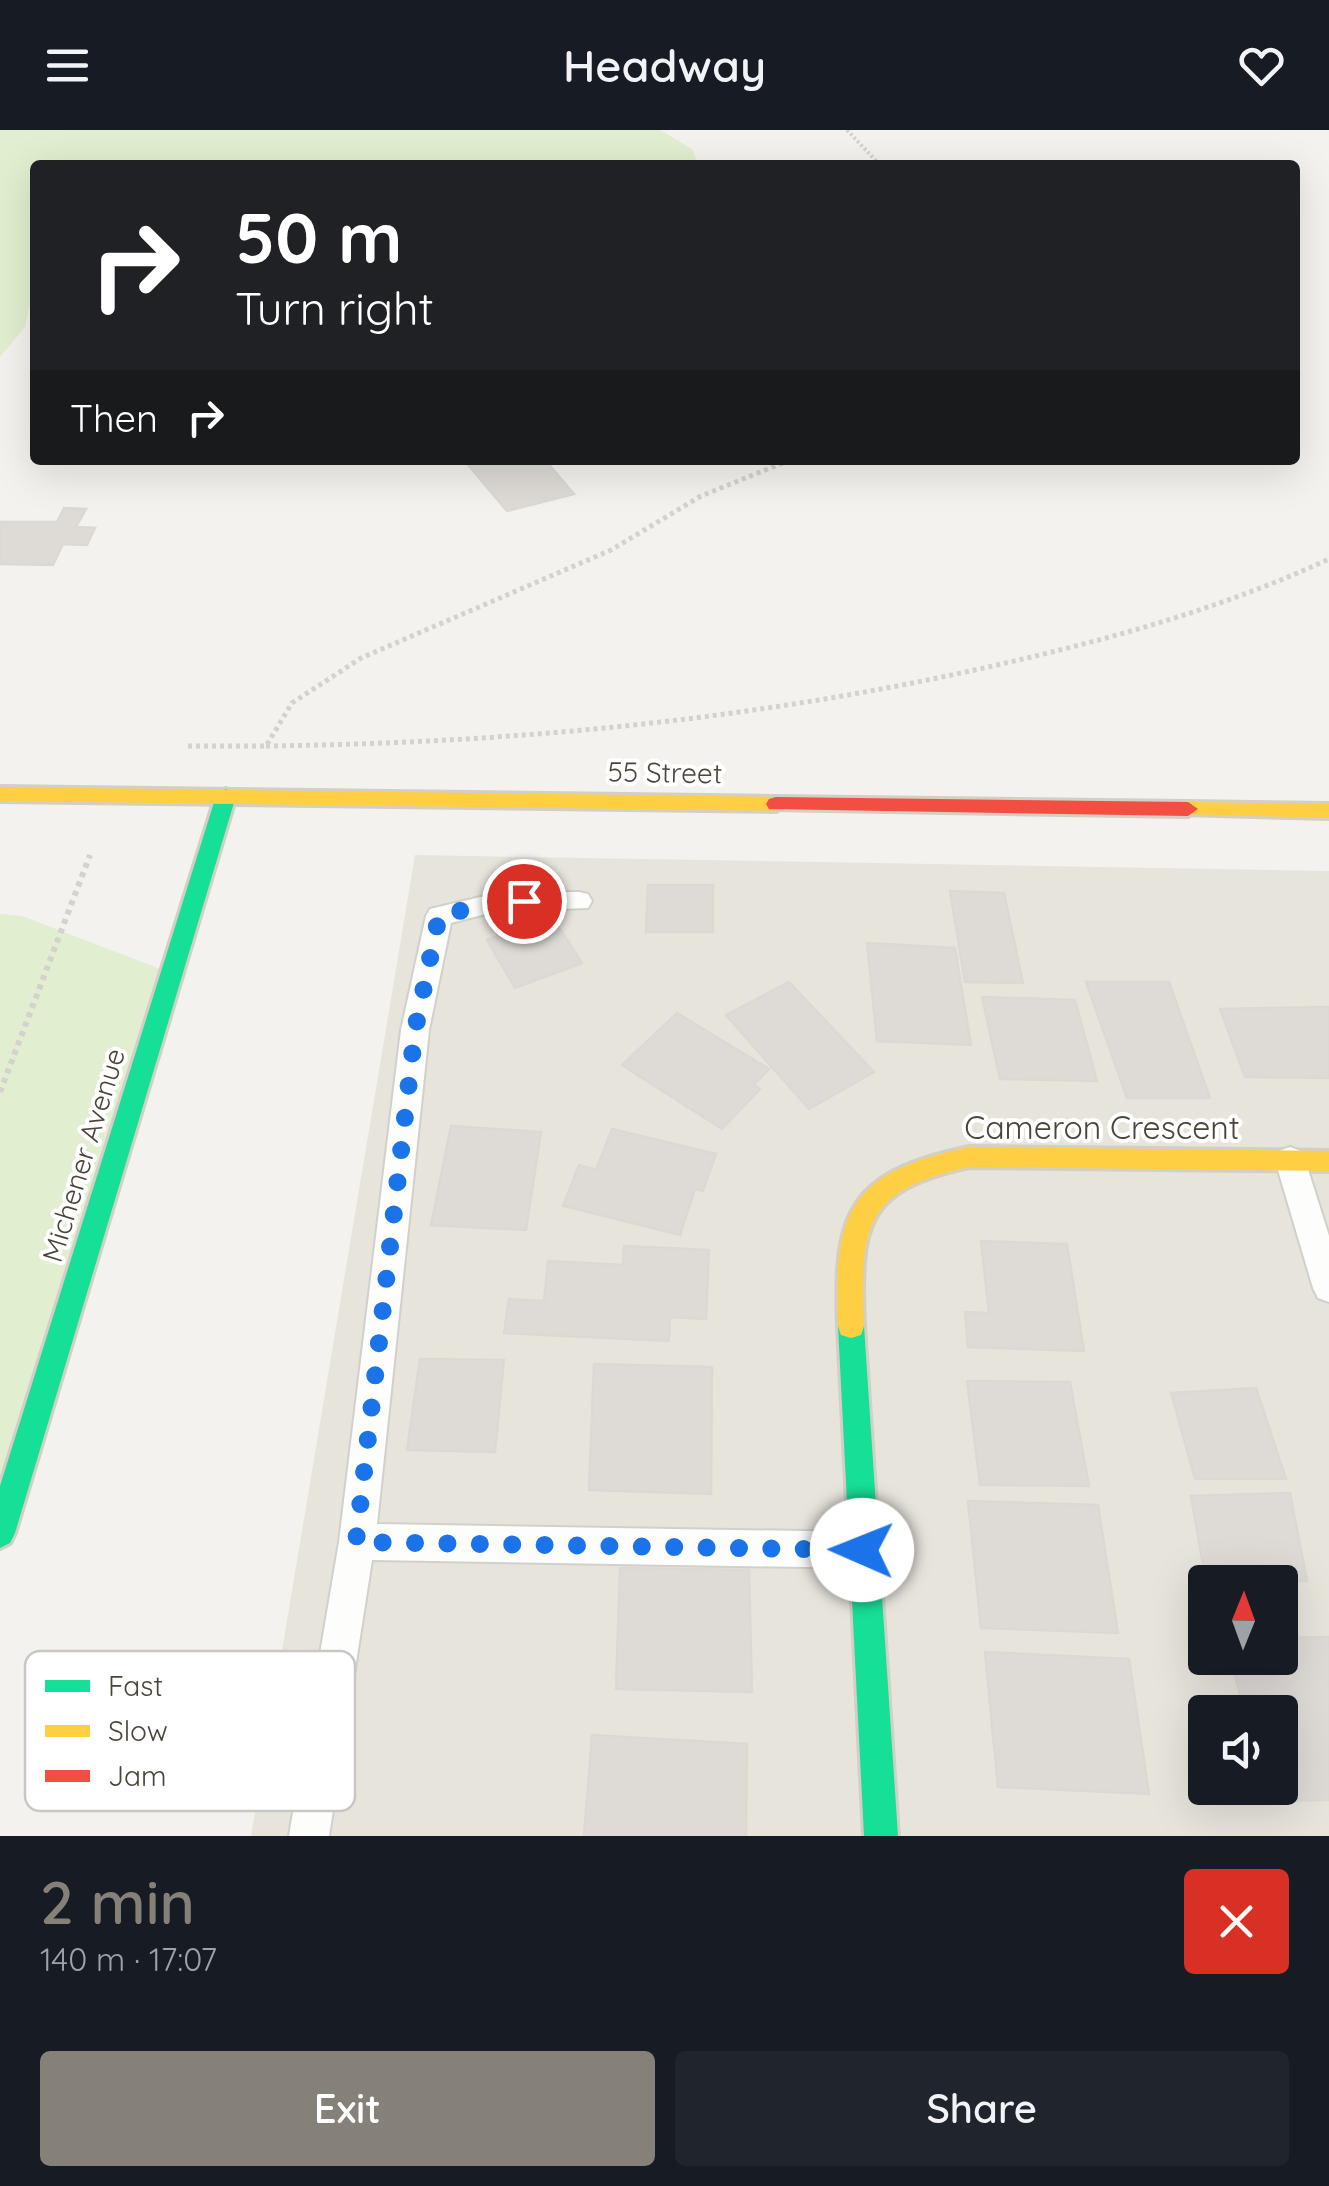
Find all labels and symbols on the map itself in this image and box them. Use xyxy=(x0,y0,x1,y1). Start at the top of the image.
street label: 55 Street xyxy=(607,754,723,790)
pin xyxy=(482,859,567,944)
street label: Michener Avenue xyxy=(34,1044,132,1266)
street label: Cameron Crescent xyxy=(964,1107,1240,1147)
position arrow xyxy=(810,1498,914,1602)
north arrow xyxy=(1188,1565,1298,1675)
legend xyxy=(25,1651,355,1811)
text: Fast xyxy=(108,1668,163,1703)
text: Slow xyxy=(108,1713,168,1748)
text: Jam xyxy=(108,1758,167,1793)

